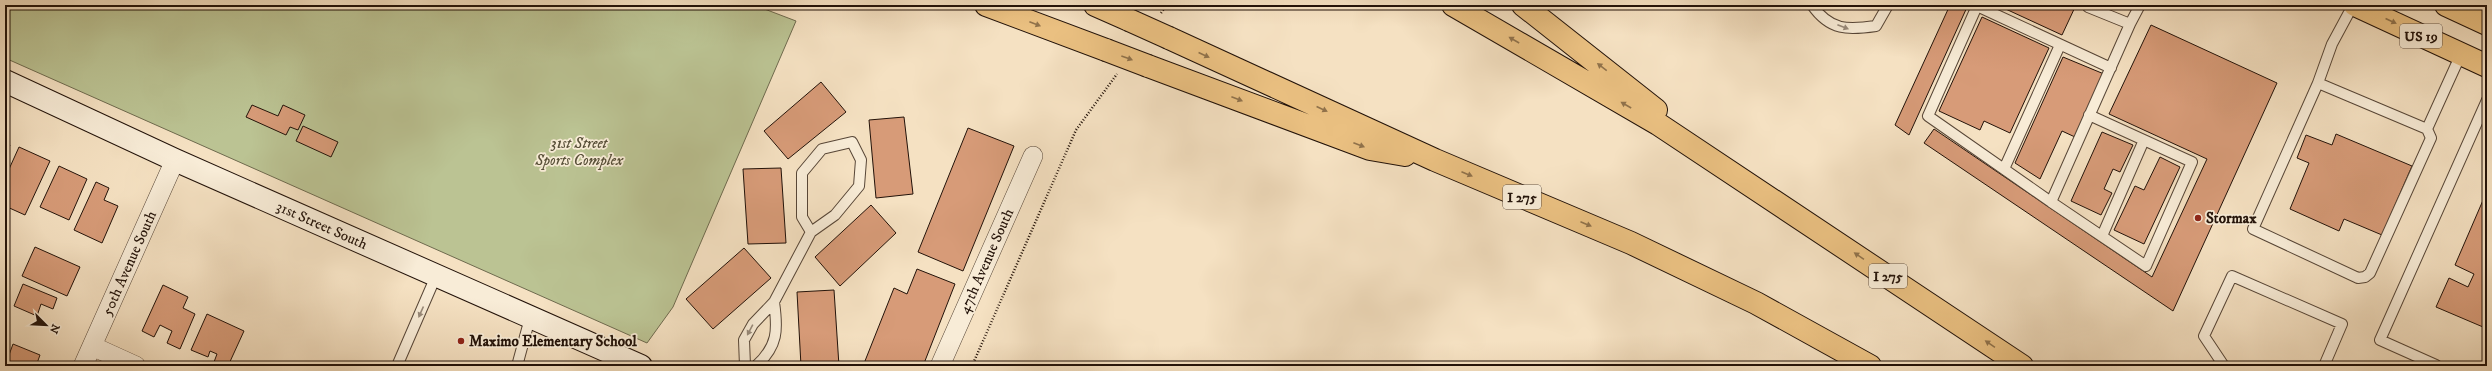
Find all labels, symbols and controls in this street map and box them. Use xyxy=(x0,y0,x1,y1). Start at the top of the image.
one-way arrow xyxy=(2385,18,2396,24)
one-way arrow xyxy=(1030,21,1042,27)
road number: US 19 xyxy=(2400,24,2442,48)
one-way arrow xyxy=(1837,25,1849,31)
one-way arrow xyxy=(1508,36,1520,43)
one-way arrow xyxy=(1199,52,1210,58)
one-way arrow xyxy=(1121,55,1133,61)
one-way arrow xyxy=(1596,63,1607,71)
one-way arrow xyxy=(1232,97,1244,103)
one-way arrow xyxy=(1620,102,1632,109)
one-way arrow xyxy=(1317,106,1328,112)
park label: 31st Street Sports Complex xyxy=(534,134,624,170)
one-way arrow xyxy=(1353,142,1365,148)
one-way arrow xyxy=(1461,171,1473,177)
road number: I 275 xyxy=(1503,185,1541,209)
street label: 31st Street South xyxy=(273,197,371,254)
street label: 47th Avenue South xyxy=(955,205,1018,317)
street label: 50th Avenue South xyxy=(98,208,161,319)
place label: Stormax xyxy=(2206,209,2257,228)
marker: Stormax xyxy=(2193,213,2203,223)
one-way arrow xyxy=(1581,221,1592,227)
one-way arrow xyxy=(1854,252,1864,260)
road number: I 275 xyxy=(1869,264,1907,288)
north arrow xyxy=(26,305,66,345)
one-way arrow xyxy=(417,306,423,318)
text: N xyxy=(46,322,62,336)
one-way arrow xyxy=(746,324,753,336)
place label: Maximo Elementary School xyxy=(469,332,637,351)
marker: Maximo Elementary School xyxy=(456,336,466,346)
one-way arrow xyxy=(1985,340,1995,348)

